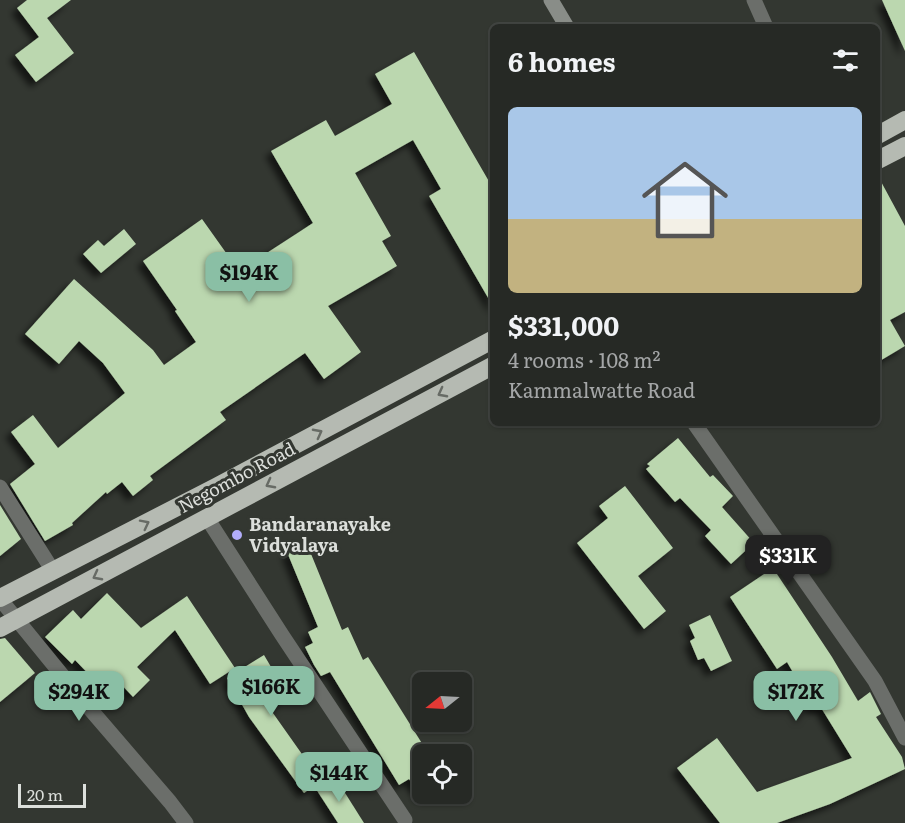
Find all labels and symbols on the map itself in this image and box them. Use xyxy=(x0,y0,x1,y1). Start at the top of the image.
pin: $194K xyxy=(207,252,291,303)
one-way arrow xyxy=(438,386,448,397)
one-way arrow xyxy=(312,429,322,440)
street label: Negombo Road xyxy=(173,434,300,519)
one-way arrow xyxy=(265,477,276,488)
place label: Bandaranayake Vidyalaya xyxy=(249,510,391,558)
one-way arrow xyxy=(139,519,150,531)
marker: Bandaranayake Vidyalaya xyxy=(230,528,244,542)
pin: $331K xyxy=(746,535,830,586)
one-way arrow xyxy=(93,569,104,580)
pin: $166K xyxy=(229,666,313,717)
pin: $294K xyxy=(37,671,121,722)
pin: $172K xyxy=(754,671,838,722)
north arrow xyxy=(412,672,472,732)
pin: $144K xyxy=(297,752,381,803)
scale bar xyxy=(18,781,86,808)

